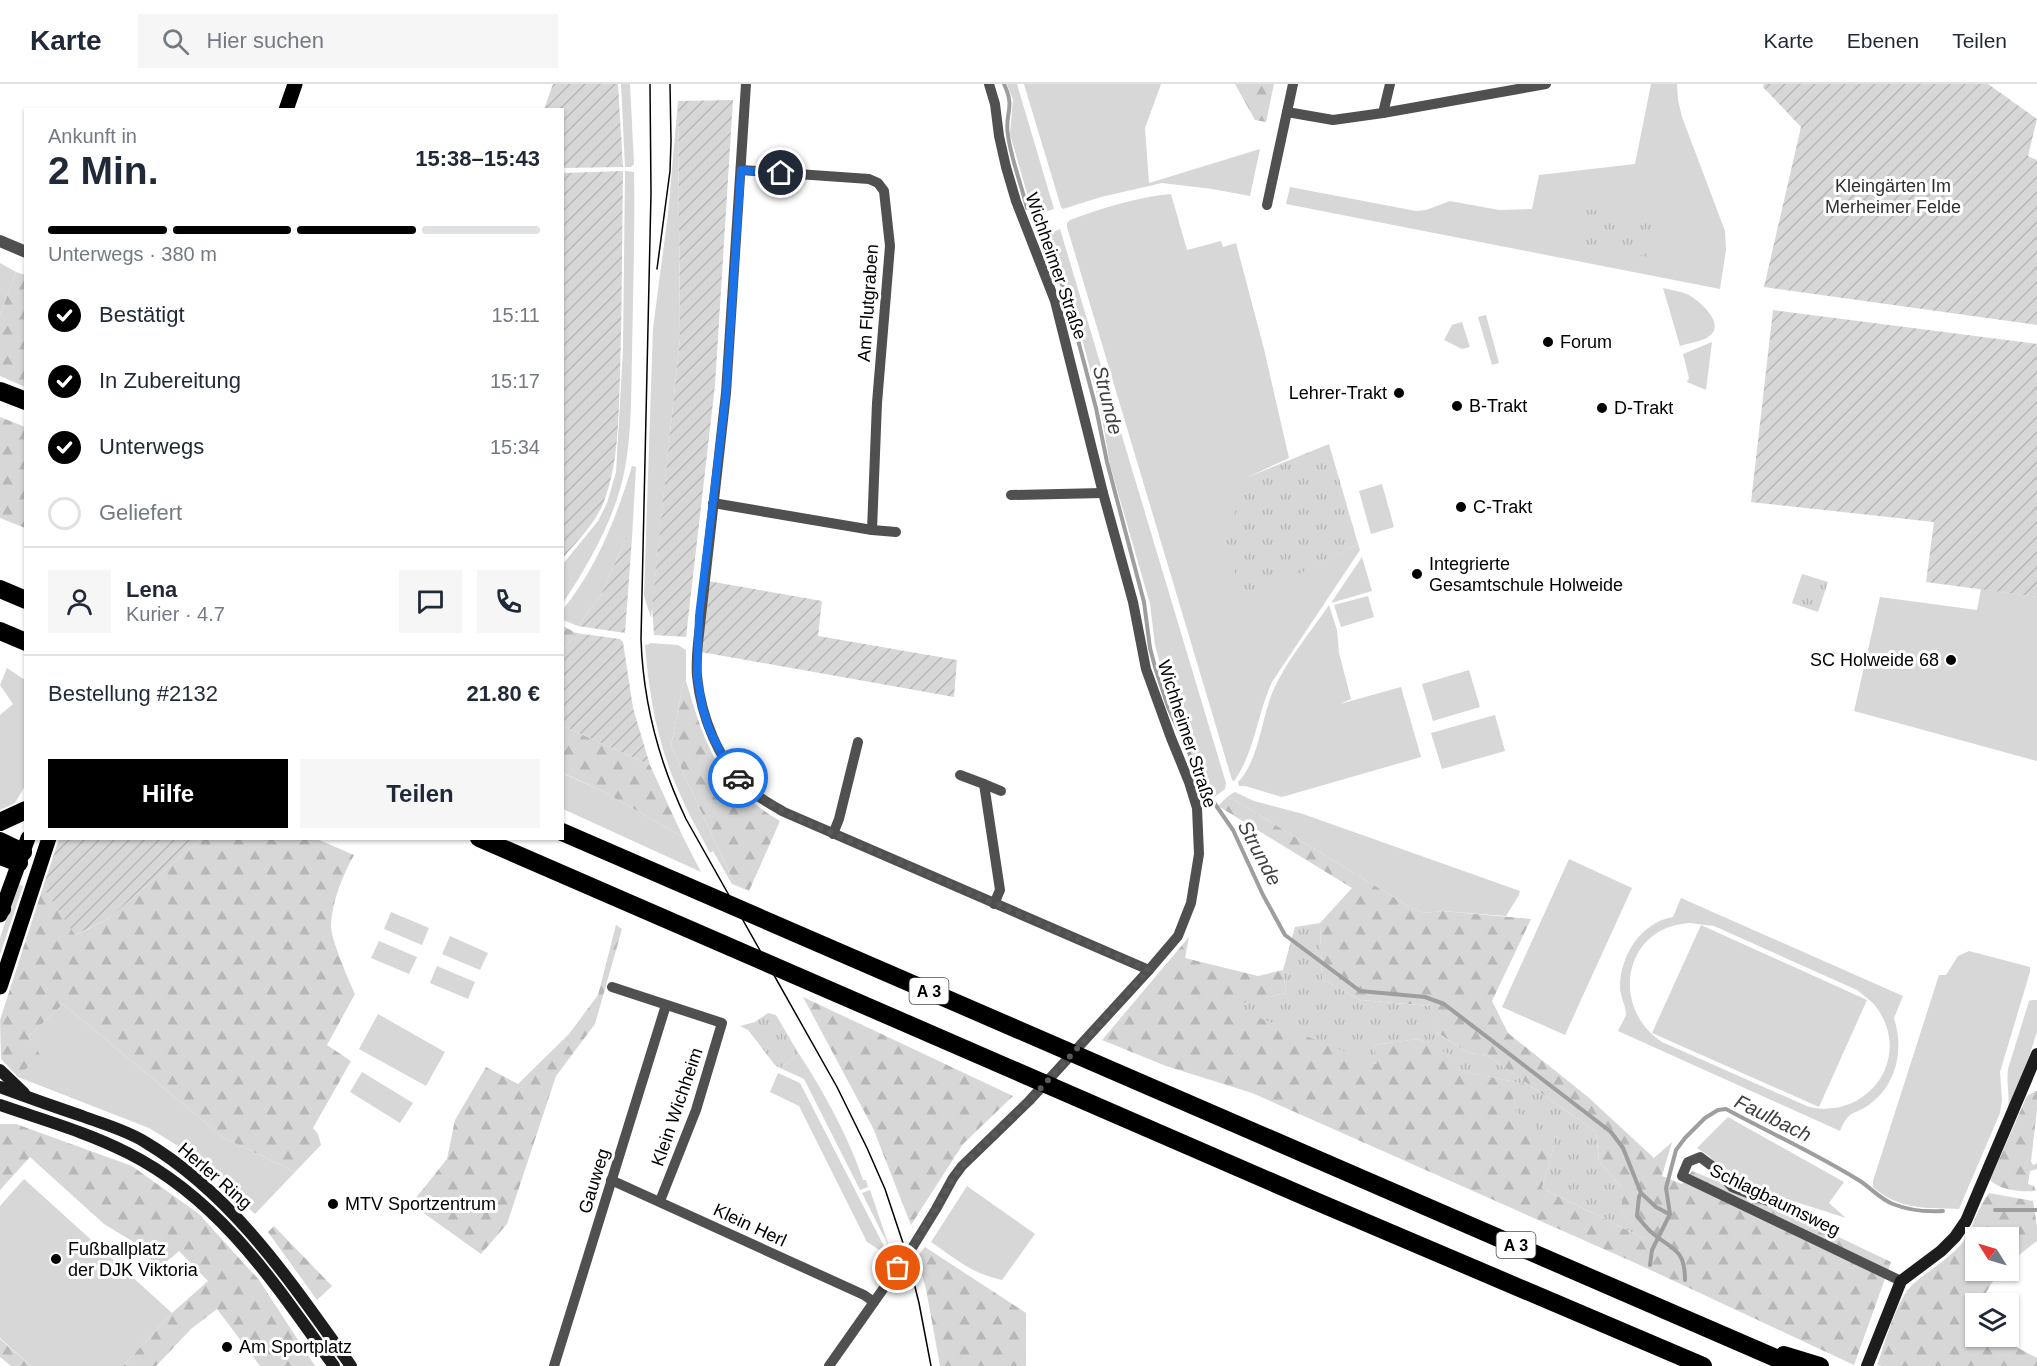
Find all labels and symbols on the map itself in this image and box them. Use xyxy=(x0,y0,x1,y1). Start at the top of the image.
pin xyxy=(755,147,806,198)
park label: Kleingärten Im Merheimer Felde xyxy=(1825,176,1961,217)
street label: Wichheimer Straße xyxy=(1021,190,1091,342)
street label: Am Flutgraben xyxy=(854,243,882,363)
place label: Forum xyxy=(1560,332,1612,352)
marker: Forum xyxy=(1541,335,1555,349)
water label: Strunde xyxy=(1089,363,1127,437)
place label: Lehrer-Trakt xyxy=(1289,383,1387,403)
marker: Lehrer-Trakt xyxy=(1392,386,1406,400)
place label: B-Trakt xyxy=(1469,396,1527,416)
place label: D-Trakt xyxy=(1614,398,1673,418)
marker: B-Trakt xyxy=(1450,399,1464,413)
marker: D-Trakt xyxy=(1595,401,1609,415)
place label: C-Trakt xyxy=(1473,497,1532,517)
marker: C-Trakt xyxy=(1454,500,1468,514)
place label: Integrierte Gesamtschule Holweide xyxy=(1429,554,1623,595)
marker: Integrierte Gesamtschule Holweide xyxy=(1410,567,1424,581)
place label: SC Holweide 68 xyxy=(1810,650,1939,670)
marker: SC Holweide 68 xyxy=(1944,653,1958,667)
street label: Wichheimer Straße xyxy=(1154,658,1220,810)
courier xyxy=(708,748,768,808)
water label: Strunde xyxy=(1234,817,1286,889)
road number: A 3 xyxy=(910,978,948,1004)
street label: Klein Wichheim xyxy=(647,1045,707,1169)
water label: Faulbach xyxy=(1731,1090,1815,1146)
street label: Herler Ring xyxy=(174,1139,256,1213)
street label: Gauweg xyxy=(575,1146,613,1216)
street label: Schlagbaumsweg xyxy=(1707,1160,1843,1240)
place label: MTV Sportzentrum xyxy=(345,1194,496,1214)
marker: MTV Sportzentrum xyxy=(326,1197,340,1211)
street label: Klein Herl xyxy=(710,1199,790,1251)
north arrow xyxy=(1965,1227,2019,1281)
road number: A 3 xyxy=(1496,1232,1536,1258)
place label: Fußballplatz der DJK Viktoria xyxy=(68,1239,199,1280)
pin xyxy=(872,1242,923,1293)
marker: Fußballplatz der DJK Viktoria xyxy=(49,1252,63,1266)
place label: Am Sportplatz xyxy=(239,1337,352,1357)
marker: Am Sportplatz xyxy=(220,1340,234,1354)

